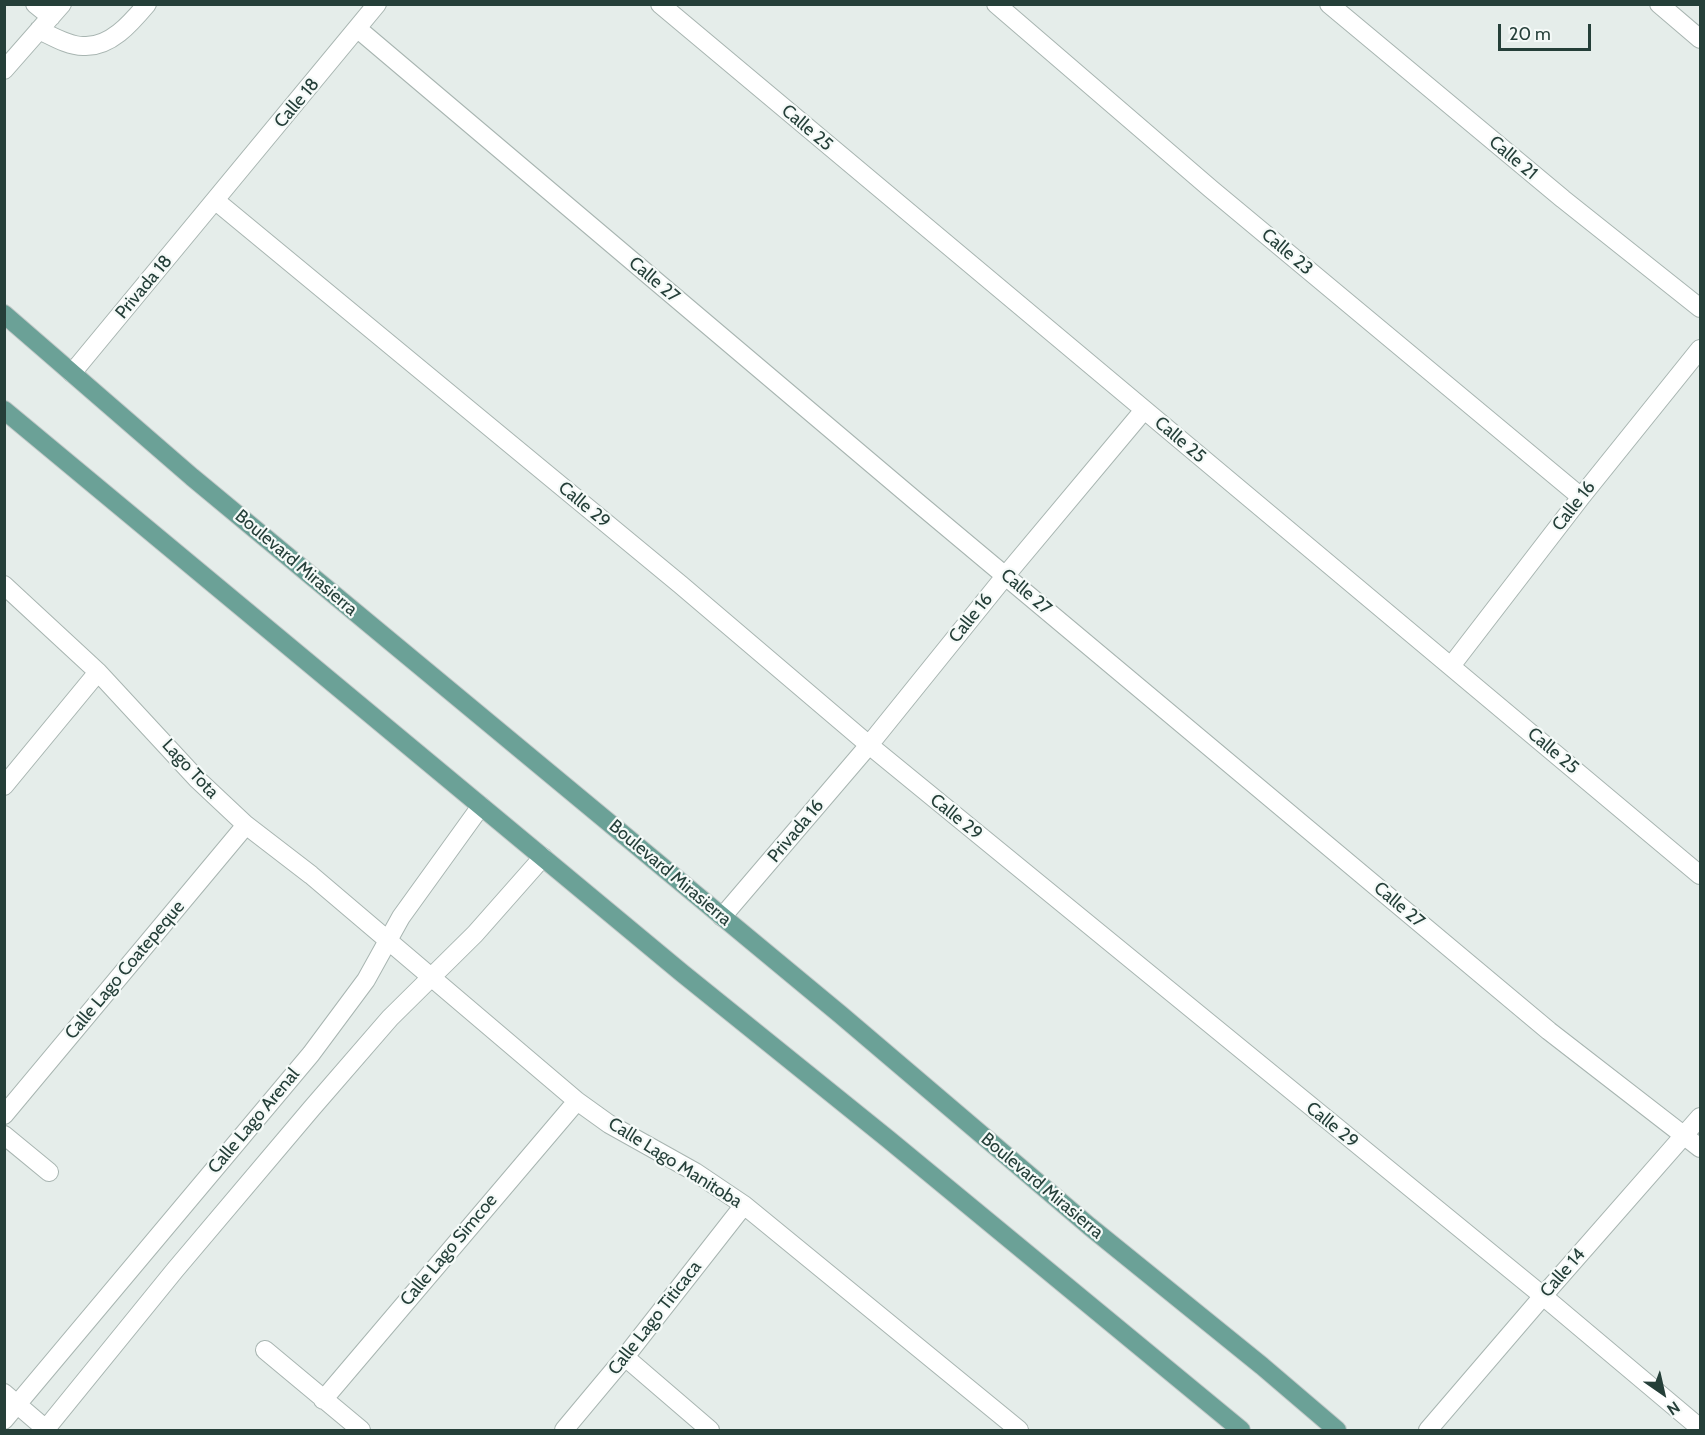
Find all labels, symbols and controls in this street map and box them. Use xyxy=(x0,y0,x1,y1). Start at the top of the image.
scale bar xyxy=(1501,12,1594,50)
text: 20 m xyxy=(1509,23,1551,45)
street label: Calle 18 xyxy=(270,74,324,132)
street label: Calle 25 xyxy=(777,100,837,156)
street label: Calle 21 xyxy=(1484,132,1542,184)
street label: Calle 23 xyxy=(1257,224,1317,280)
street label: Privada 18 xyxy=(111,251,177,323)
street label: Calle 27 xyxy=(624,252,684,308)
street label: Calle 25 xyxy=(1150,412,1210,468)
street label: Calle 29 xyxy=(554,477,614,533)
street label: Calle 16 xyxy=(1548,477,1600,535)
street label: Boulevard Mirasierra xyxy=(230,506,362,620)
street label: Calle 27 xyxy=(996,564,1056,620)
street label: Calle 16 xyxy=(945,589,997,647)
street label: Calle 25 xyxy=(1523,723,1583,779)
street label: Lago Tota xyxy=(157,735,223,803)
street label: Calle 29 xyxy=(925,789,987,845)
street label: Privada 16 xyxy=(763,795,829,867)
street label: Boulevard Mirasierra xyxy=(604,816,736,930)
street label: Calle 27 xyxy=(1369,877,1429,933)
street label: Calle Lago Coatepeque xyxy=(61,896,189,1044)
street label: Calle Lago Arenal xyxy=(204,1064,304,1178)
street label: Calle 29 xyxy=(1301,1097,1363,1153)
street label: Calle Lago Manitoba xyxy=(604,1113,746,1213)
street label: Boulevard Mirasierra xyxy=(976,1129,1108,1243)
street label: Calle Lago Simcoe xyxy=(396,1190,502,1310)
street label: Calle 14 xyxy=(1536,1244,1590,1302)
street label: Calle Lago Titicaca xyxy=(604,1257,706,1379)
north arrow xyxy=(1633,1363,1693,1423)
text: N xyxy=(1663,1397,1683,1419)

